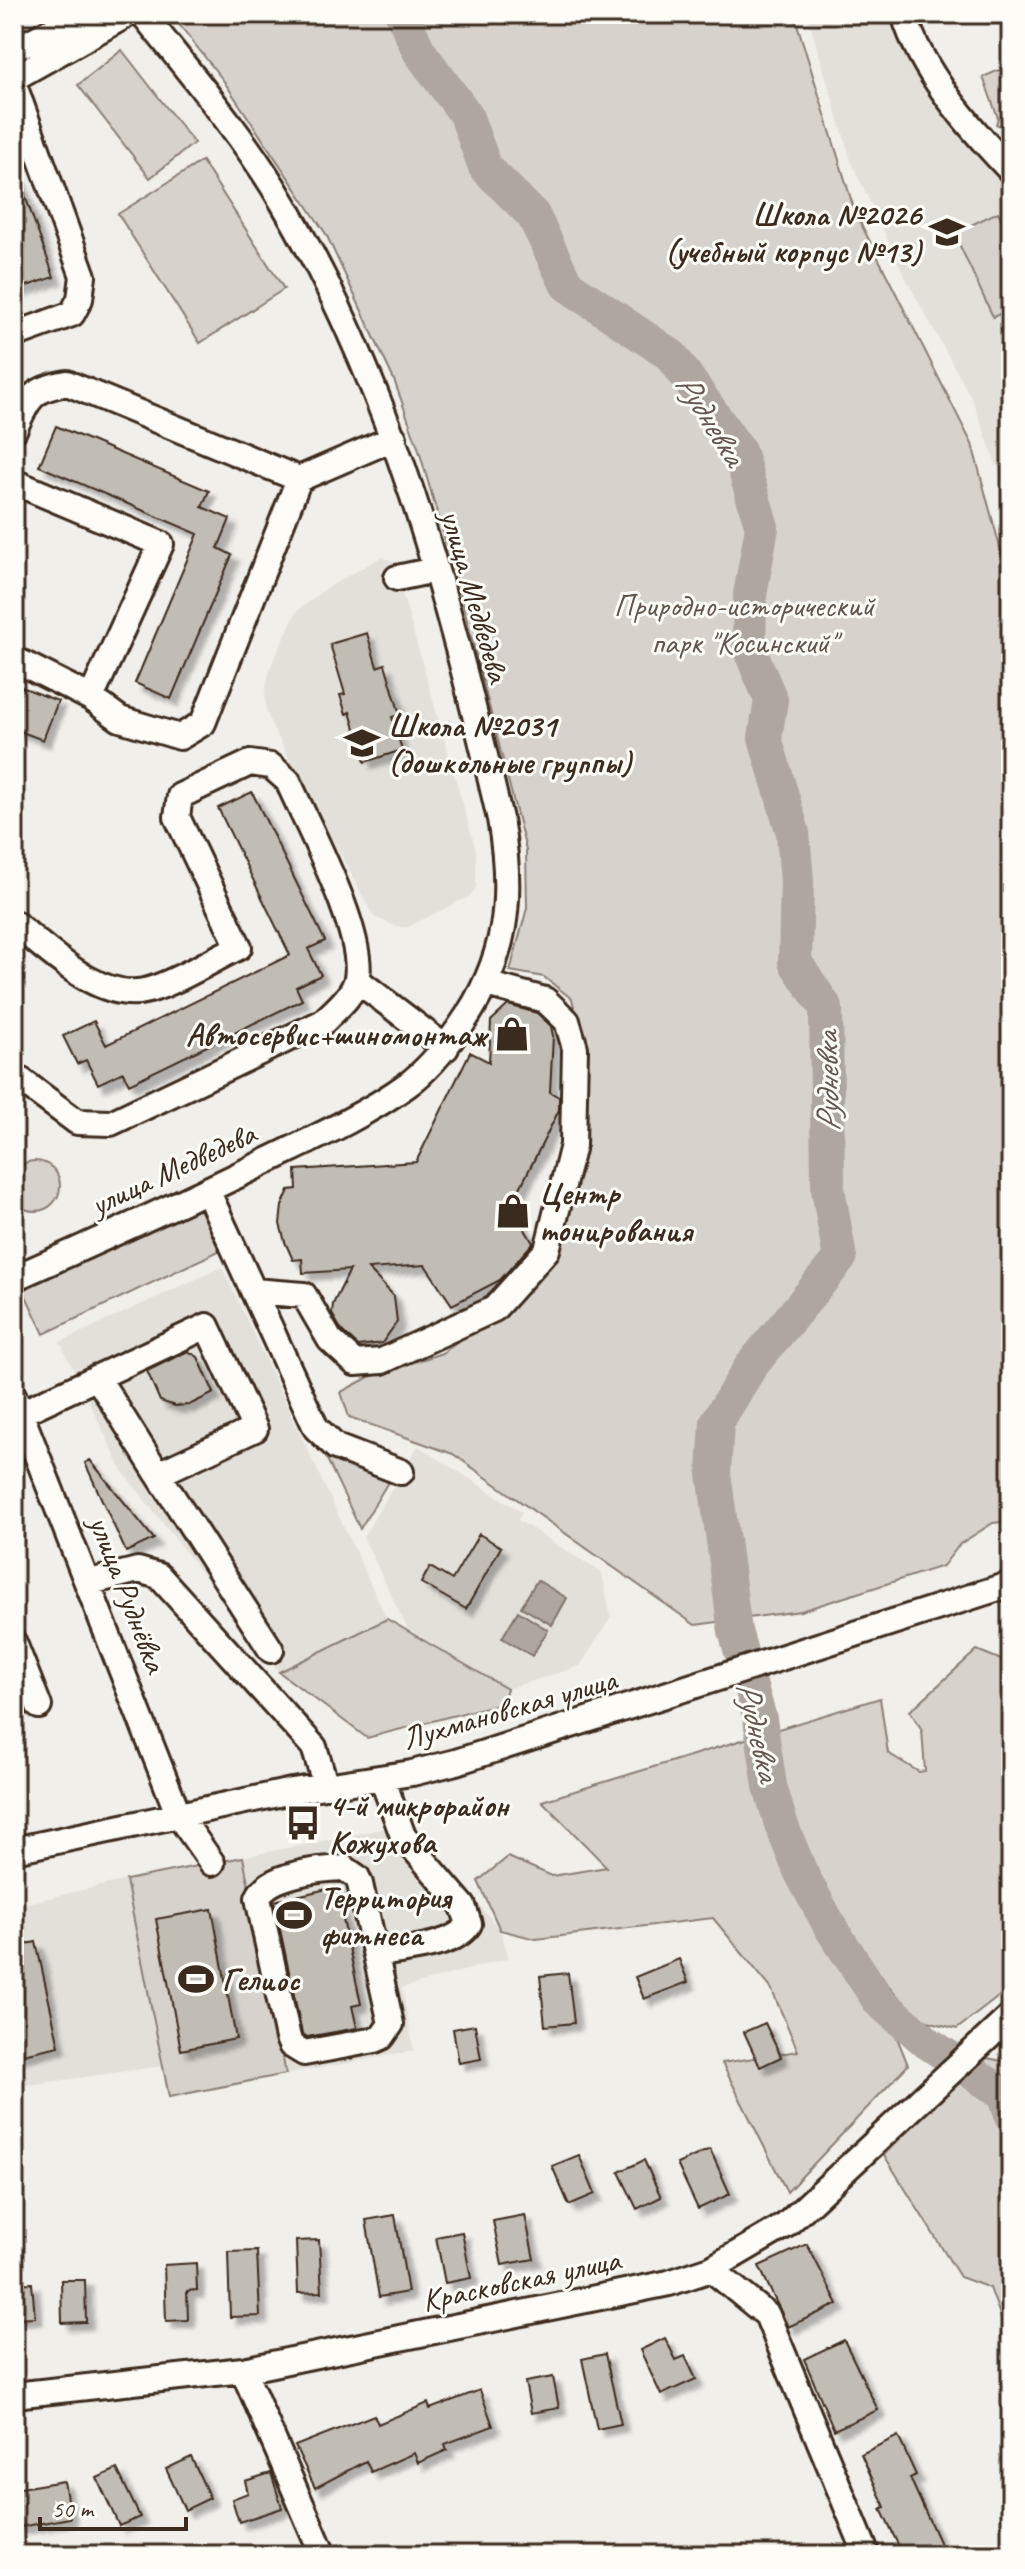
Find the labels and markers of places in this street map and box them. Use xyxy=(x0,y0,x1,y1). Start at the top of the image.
place label: Школа №2026 (учебный корпус №13) xyxy=(665,194,923,272)
school or university icon: Школа №2026 (учебный корпус №13) xyxy=(928,213,966,251)
place label: Школа №2031 (дошкольные группы) xyxy=(388,705,634,783)
school or university icon: Школа №2031 (дошкольные группы) xyxy=(343,724,381,762)
place label: Автосервис+шиномонтаж xyxy=(186,1014,490,1055)
shop icon: Автосервис+шиномонтаж xyxy=(493,1015,531,1053)
place label: Центр тонирования xyxy=(539,1173,695,1251)
shop icon: Центр тонирования xyxy=(494,1192,532,1230)
place label: 4-й микрорайон Кожухова xyxy=(329,1785,510,1863)
bus stop icon: 4-й микрорайон Кожухова xyxy=(284,1804,322,1842)
place label: Территория фитнеса xyxy=(320,1877,453,1955)
sports icon: Территория фитнеса xyxy=(275,1896,313,1934)
place label: Гелиос xyxy=(222,1959,301,2000)
sports icon: Гелиос xyxy=(177,1960,215,1998)

